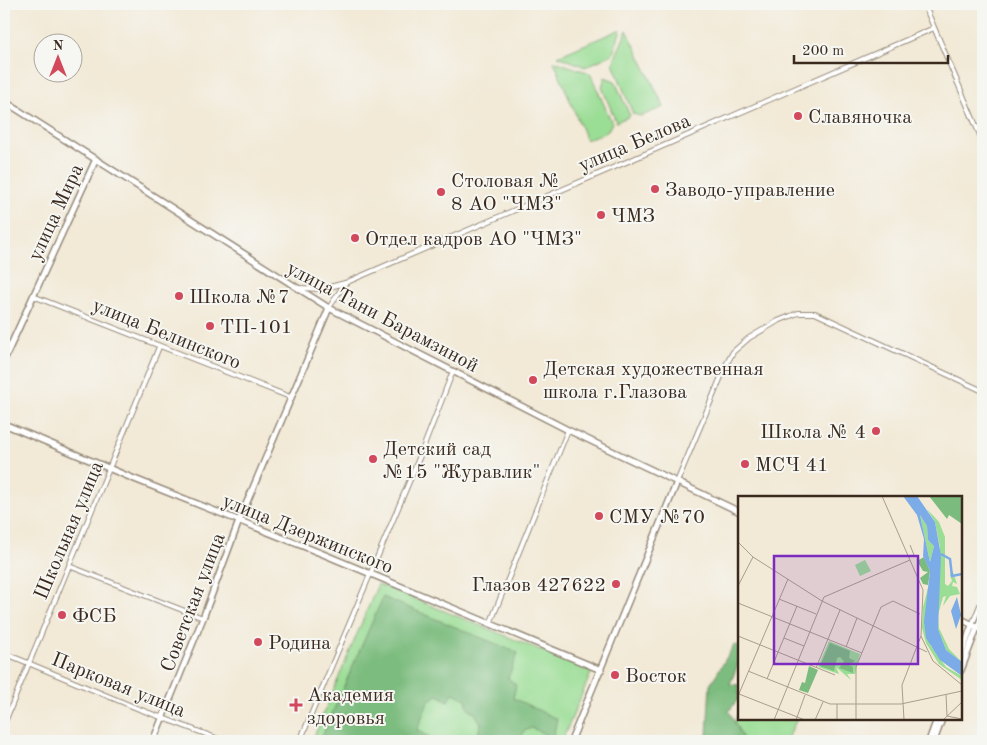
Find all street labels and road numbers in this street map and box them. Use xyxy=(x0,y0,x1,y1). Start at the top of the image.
street label: улица Белова xyxy=(576,111,694,176)
street label: улица Мира xyxy=(26,161,88,264)
street label: улица Тани Барамзиной xyxy=(283,259,481,377)
street label: улица Белинского xyxy=(89,296,243,374)
street label: Школьная улица xyxy=(32,458,108,603)
street label: улица Дзержинского xyxy=(219,491,395,578)
street label: Советская улица xyxy=(158,530,230,675)
street label: Парковая улица xyxy=(48,650,188,722)

